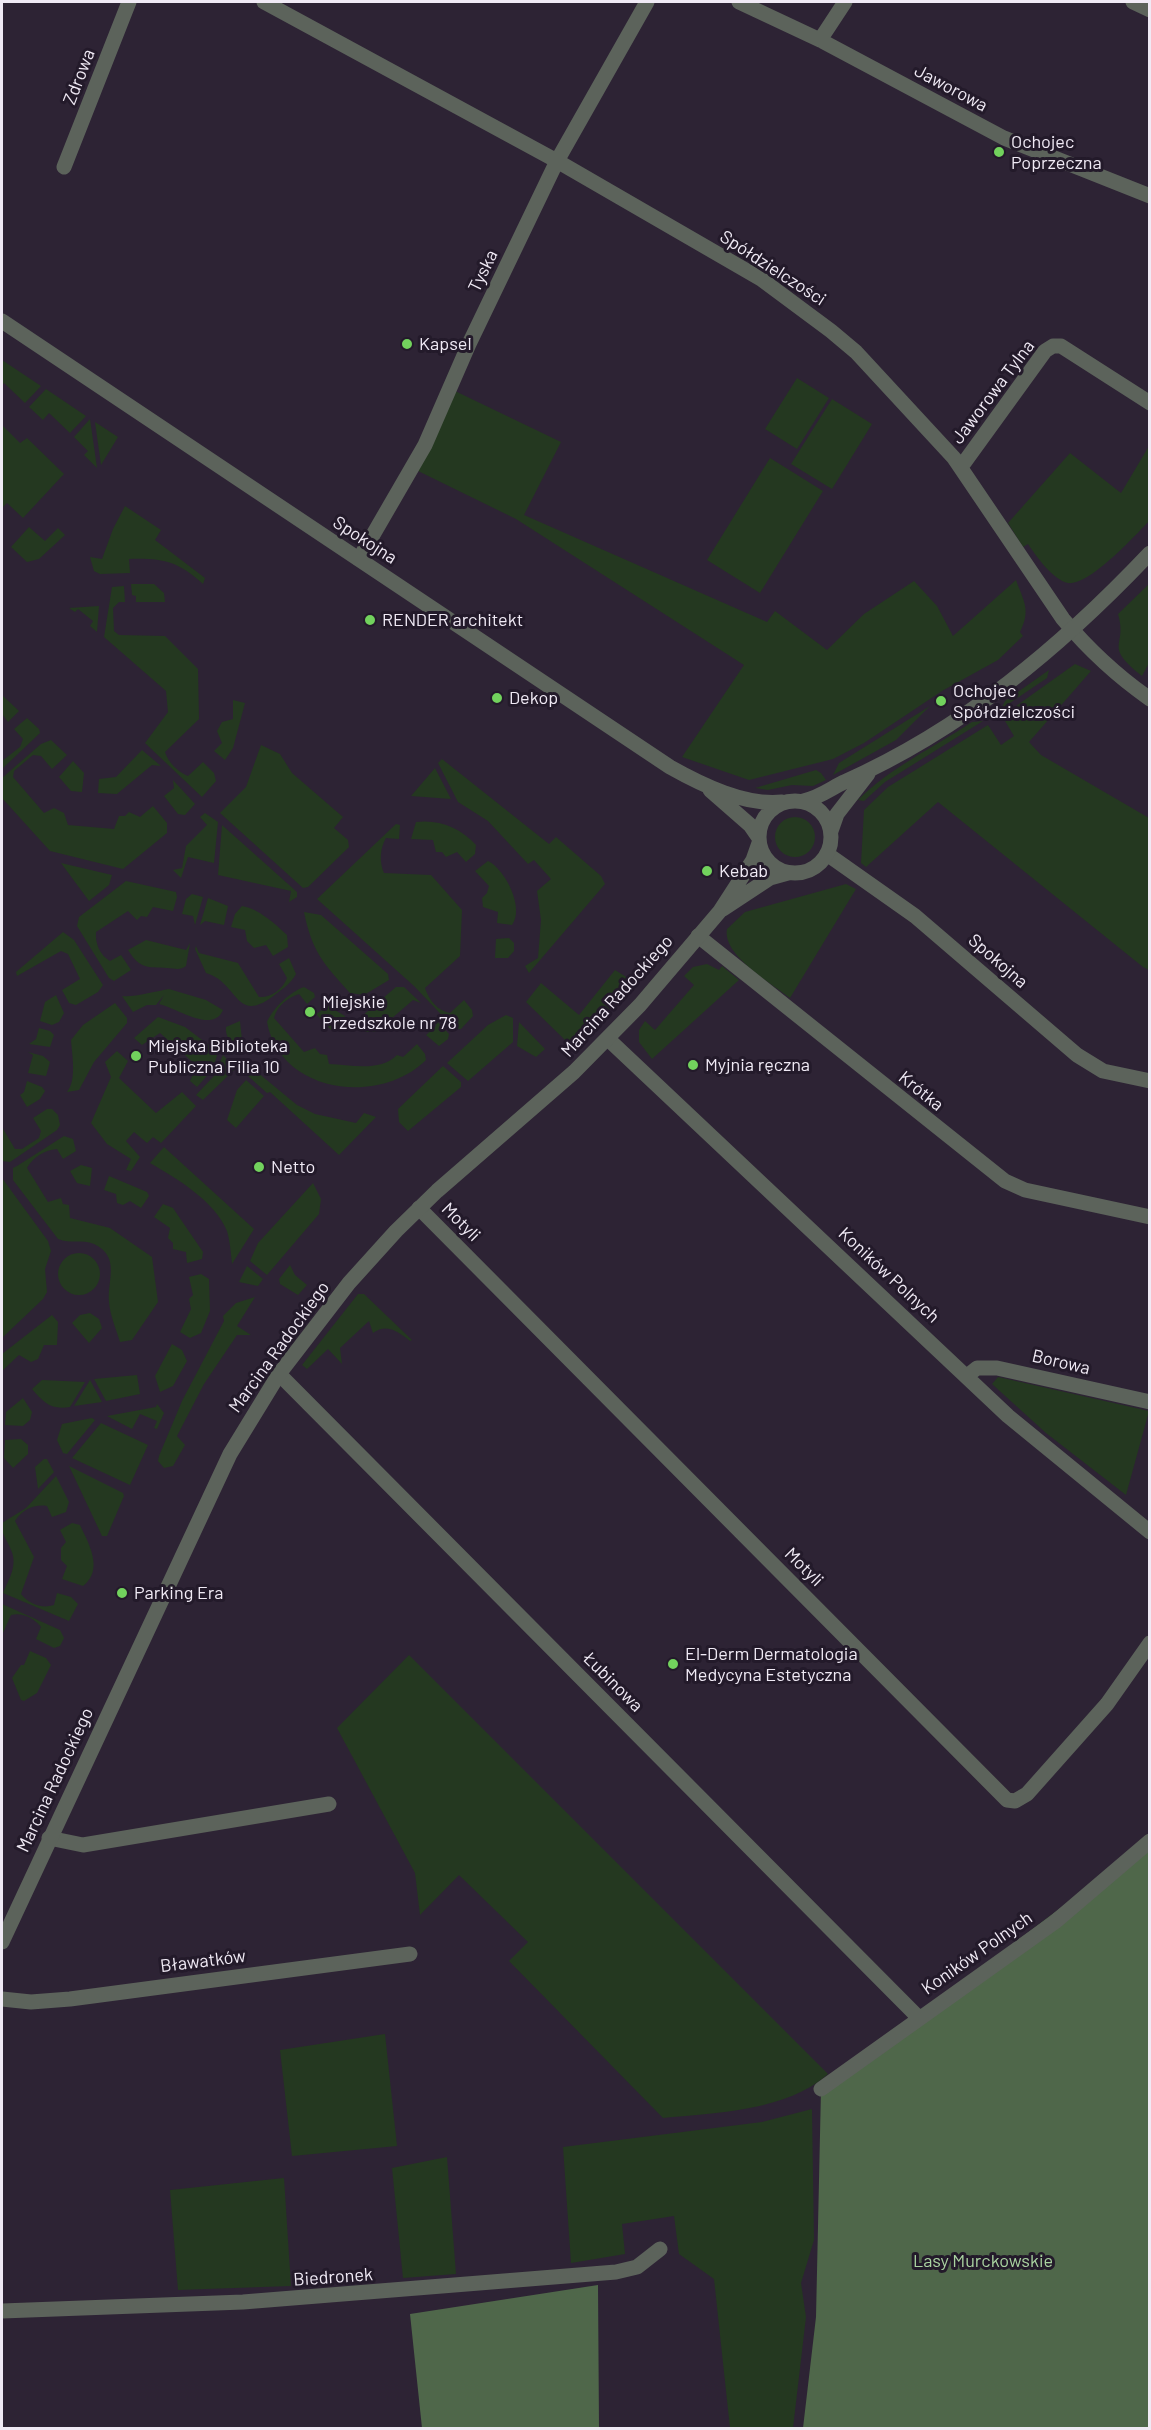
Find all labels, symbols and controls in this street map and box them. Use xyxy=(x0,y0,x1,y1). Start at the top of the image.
street label: Zdrowa xyxy=(59,46,99,108)
street label: Jaworowa xyxy=(911,60,991,116)
place label: Ochojec Poprzeczna xyxy=(1011,131,1102,174)
marker: Ochojec Poprzeczna xyxy=(992,145,1006,159)
street label: Spółdzielczości xyxy=(716,226,830,310)
street label: Tyska xyxy=(464,246,502,296)
place label: Kapsel xyxy=(419,333,472,355)
street label: Jaworowa Tylna xyxy=(947,336,1039,448)
marker: Kapsel xyxy=(400,337,414,351)
street label: Spokojna xyxy=(329,511,401,569)
place label: RENDER architekt xyxy=(382,609,523,631)
marker: RENDER architekt xyxy=(363,613,377,627)
place label: Ochojec Spółdzielczości xyxy=(953,680,1075,722)
place label: Dekop xyxy=(509,687,558,709)
marker: Dekop xyxy=(490,691,504,705)
marker: Ochojec Spółdzielczości xyxy=(934,694,948,708)
place label: Kebab xyxy=(719,860,768,882)
marker: Kebab xyxy=(700,864,714,878)
street label: Spokojna xyxy=(964,929,1032,993)
street label: Marcina Radockiego xyxy=(557,930,677,1062)
place label: Miejskie Przedszkole nr 78 xyxy=(322,991,457,1034)
marker: Miejskie Przedszkole nr 78 xyxy=(303,1005,317,1019)
place label: Miejska Biblioteka Publiczna Filia 10 xyxy=(148,1035,288,1078)
marker: Miejska Biblioteka Publiczna Filia 10 xyxy=(129,1049,143,1063)
place label: Myjnia ręczna xyxy=(705,1054,810,1076)
marker: Myjnia ręczna xyxy=(686,1058,700,1072)
street label: Krótka xyxy=(894,1066,948,1116)
place label: Netto xyxy=(271,1156,315,1178)
marker: Netto xyxy=(252,1160,266,1174)
street label: Motyli xyxy=(437,1198,485,1246)
street label: Koników Polnych xyxy=(834,1223,944,1327)
street label: Marcina Radockiego xyxy=(224,1277,334,1417)
street label: Borowa xyxy=(1030,1345,1092,1379)
street label: Motyli xyxy=(780,1543,828,1591)
place label: Parking Era xyxy=(134,1582,223,1604)
marker: Parking Era xyxy=(115,1586,129,1600)
place label: El-Derm Dermatologia Medycyna Estetyczna xyxy=(685,1643,858,1686)
street label: Łubinowa xyxy=(579,1648,647,1716)
marker: El-Derm Dermatologia Medycyna Estetyczna xyxy=(666,1657,680,1671)
street label: Marcina Radockiego xyxy=(12,1704,98,1856)
street label: Koników Polnych xyxy=(917,1907,1037,1999)
street label: Bławatków xyxy=(159,1945,247,1977)
park label: Lasy Murckowskie xyxy=(913,2250,1053,2272)
street label: Biedronek xyxy=(292,2263,374,2291)

